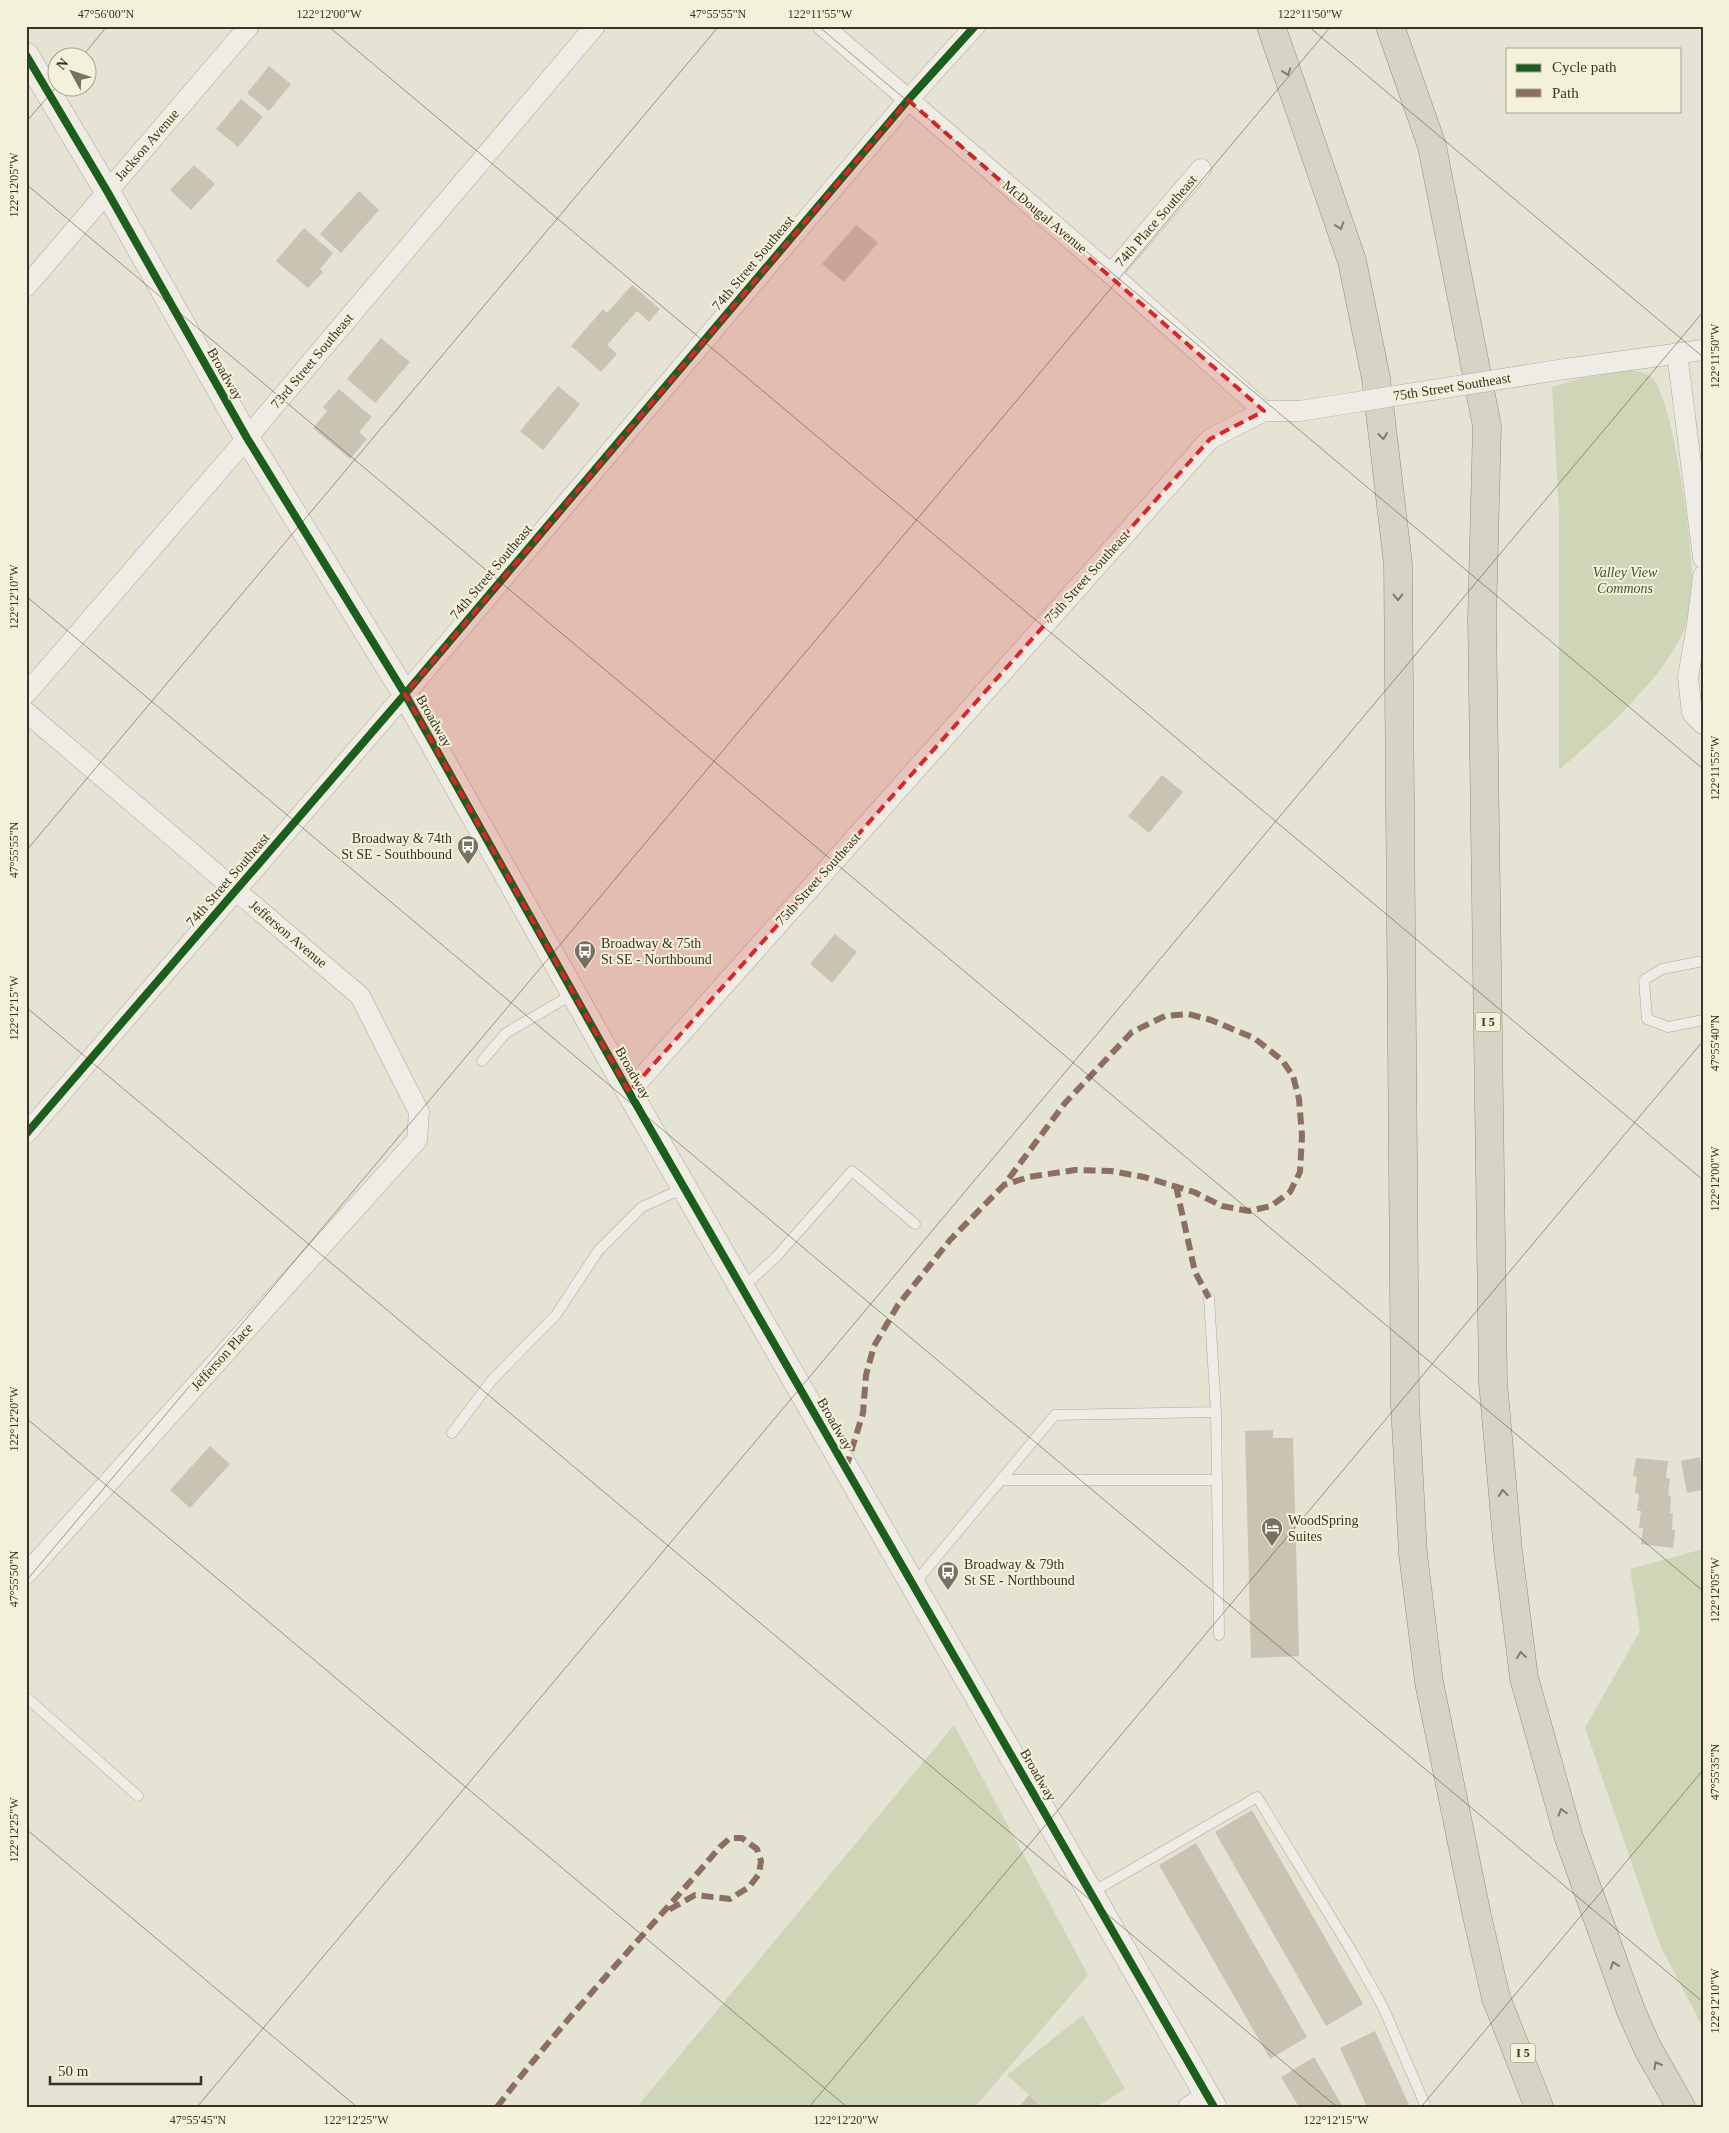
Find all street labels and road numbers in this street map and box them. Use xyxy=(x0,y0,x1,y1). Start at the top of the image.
street label: Jackson Avenue xyxy=(112,106,182,184)
street label: 74th Place Southeast xyxy=(1112,172,1200,270)
street label: McDougal Avenue xyxy=(1000,177,1090,257)
street label: 74th Street Southeast xyxy=(709,213,797,313)
street label: 73rd Street Southeast xyxy=(268,310,356,412)
street label: Broadway xyxy=(204,345,246,403)
street label: 75th Street Southeast xyxy=(1392,370,1512,404)
street label: 74th Street Southeast xyxy=(447,522,535,622)
street label: 75th Street Southeast xyxy=(1042,528,1132,626)
street label: Broadway xyxy=(413,692,455,750)
street label: 74th Street Southeast xyxy=(183,830,273,930)
street label: 75th Street Southeast xyxy=(773,830,863,928)
street label: Jefferson Avenue xyxy=(246,897,330,971)
road number: I 5 xyxy=(1476,1012,1500,1032)
street label: Broadway xyxy=(612,1044,654,1102)
street label: Jefferson Place xyxy=(188,1320,256,1394)
street label: Broadway xyxy=(814,1395,856,1453)
street label: Broadway xyxy=(1017,1746,1059,1804)
road number: I 5 xyxy=(1510,2044,1536,2062)

